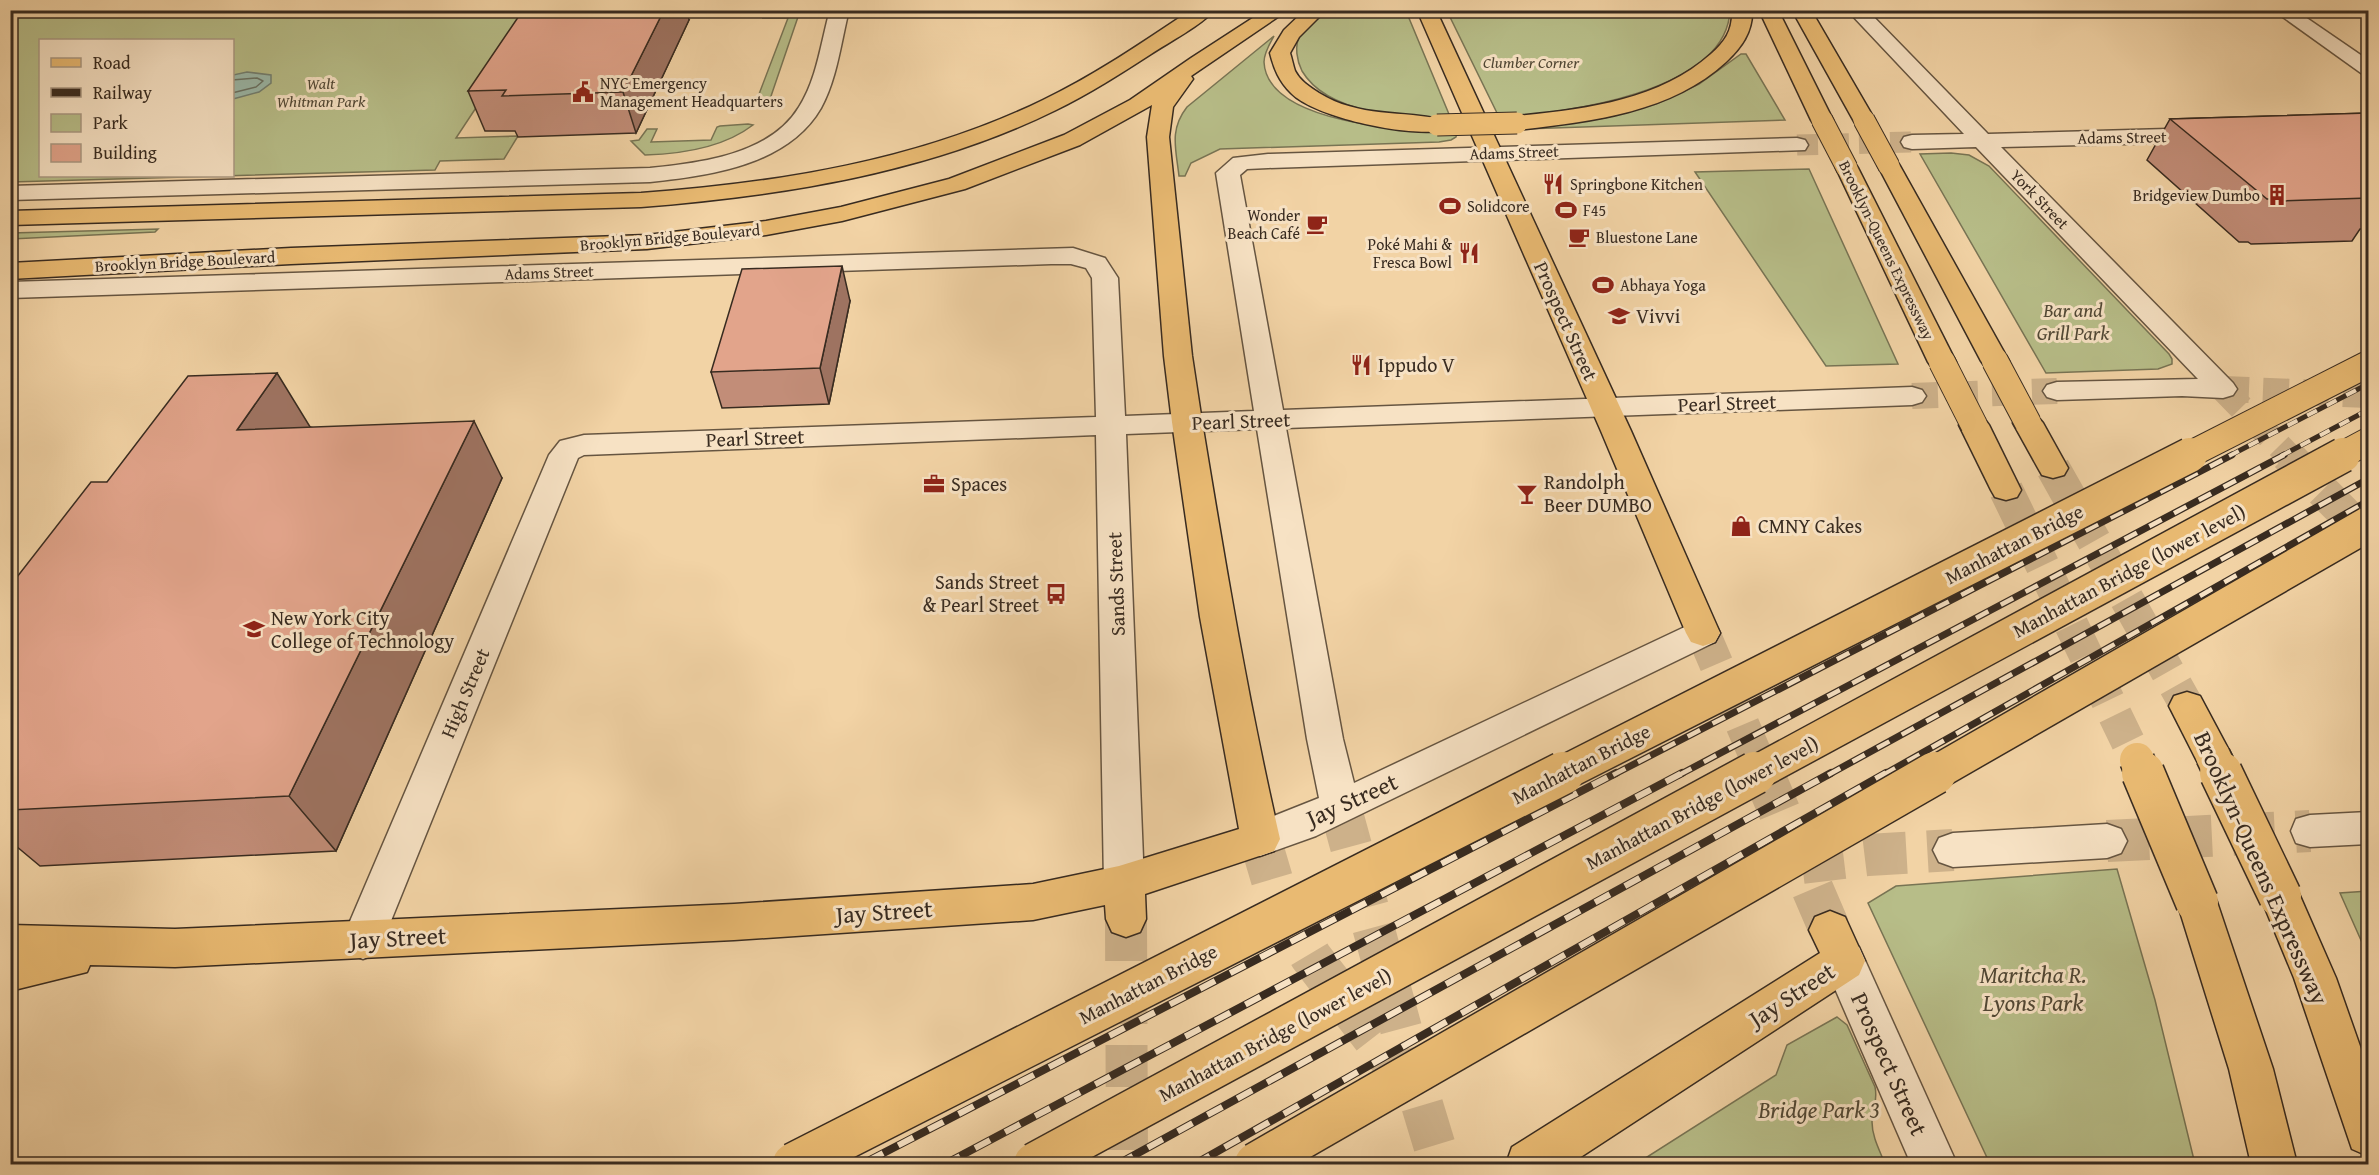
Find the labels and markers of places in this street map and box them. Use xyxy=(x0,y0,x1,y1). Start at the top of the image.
place label: NYC Emergency Management Headquarters xyxy=(600,71,783,113)
public building icon: NYC Emergency Management Headquarters xyxy=(571,80,595,104)
restaurant icon: Springbone Kitchen xyxy=(1541,172,1565,196)
place label: Springbone Kitchen xyxy=(1570,172,1703,196)
place label: Bridgeview Dumbo xyxy=(2133,183,2260,207)
building icon: Bridgeview Dumbo xyxy=(2265,183,2289,207)
sports icon: Solidcore xyxy=(1438,194,1462,218)
place label: Solidcore xyxy=(1467,194,1530,218)
sports icon: F45 xyxy=(1554,198,1578,222)
place label: F45 xyxy=(1583,198,1606,222)
place label: Wonder Beach Café xyxy=(1228,203,1300,245)
cafe icon: Wonder Beach Café xyxy=(1305,212,1329,236)
cafe icon: Bluestone Lane xyxy=(1567,225,1591,249)
place label: Bluestone Lane xyxy=(1596,225,1698,249)
place label: Poké Mahi & Fresca Bowl xyxy=(1368,232,1453,274)
restaurant icon: Poké Mahi & Fresca Bowl xyxy=(1457,241,1481,265)
sports icon: Abhaya Yoga xyxy=(1591,273,1615,297)
place label: Abhaya Yoga xyxy=(1620,273,1706,297)
place label: Vivvi xyxy=(1636,301,1681,330)
school or university icon: Vivvi xyxy=(1607,304,1631,328)
place label: Ippudo V xyxy=(1378,350,1455,379)
restaurant icon: Ippudo V xyxy=(1349,353,1373,377)
place label: Randolph Beer DUMBO xyxy=(1544,467,1652,519)
place label: Spaces xyxy=(951,469,1007,498)
office icon: Spaces xyxy=(922,472,946,496)
bar icon: Randolph Beer DUMBO xyxy=(1515,482,1539,506)
place label: CMNY Cakes xyxy=(1758,511,1862,540)
shop icon: CMNY Cakes xyxy=(1729,514,1753,538)
place label: Sands Street & Pearl Street xyxy=(923,567,1039,619)
bus stop icon: Sands Street & Pearl Street xyxy=(1044,582,1068,606)
place label: New York City College of Technology xyxy=(271,603,454,655)
school or university icon: New York City College of Technology xyxy=(242,617,266,641)

